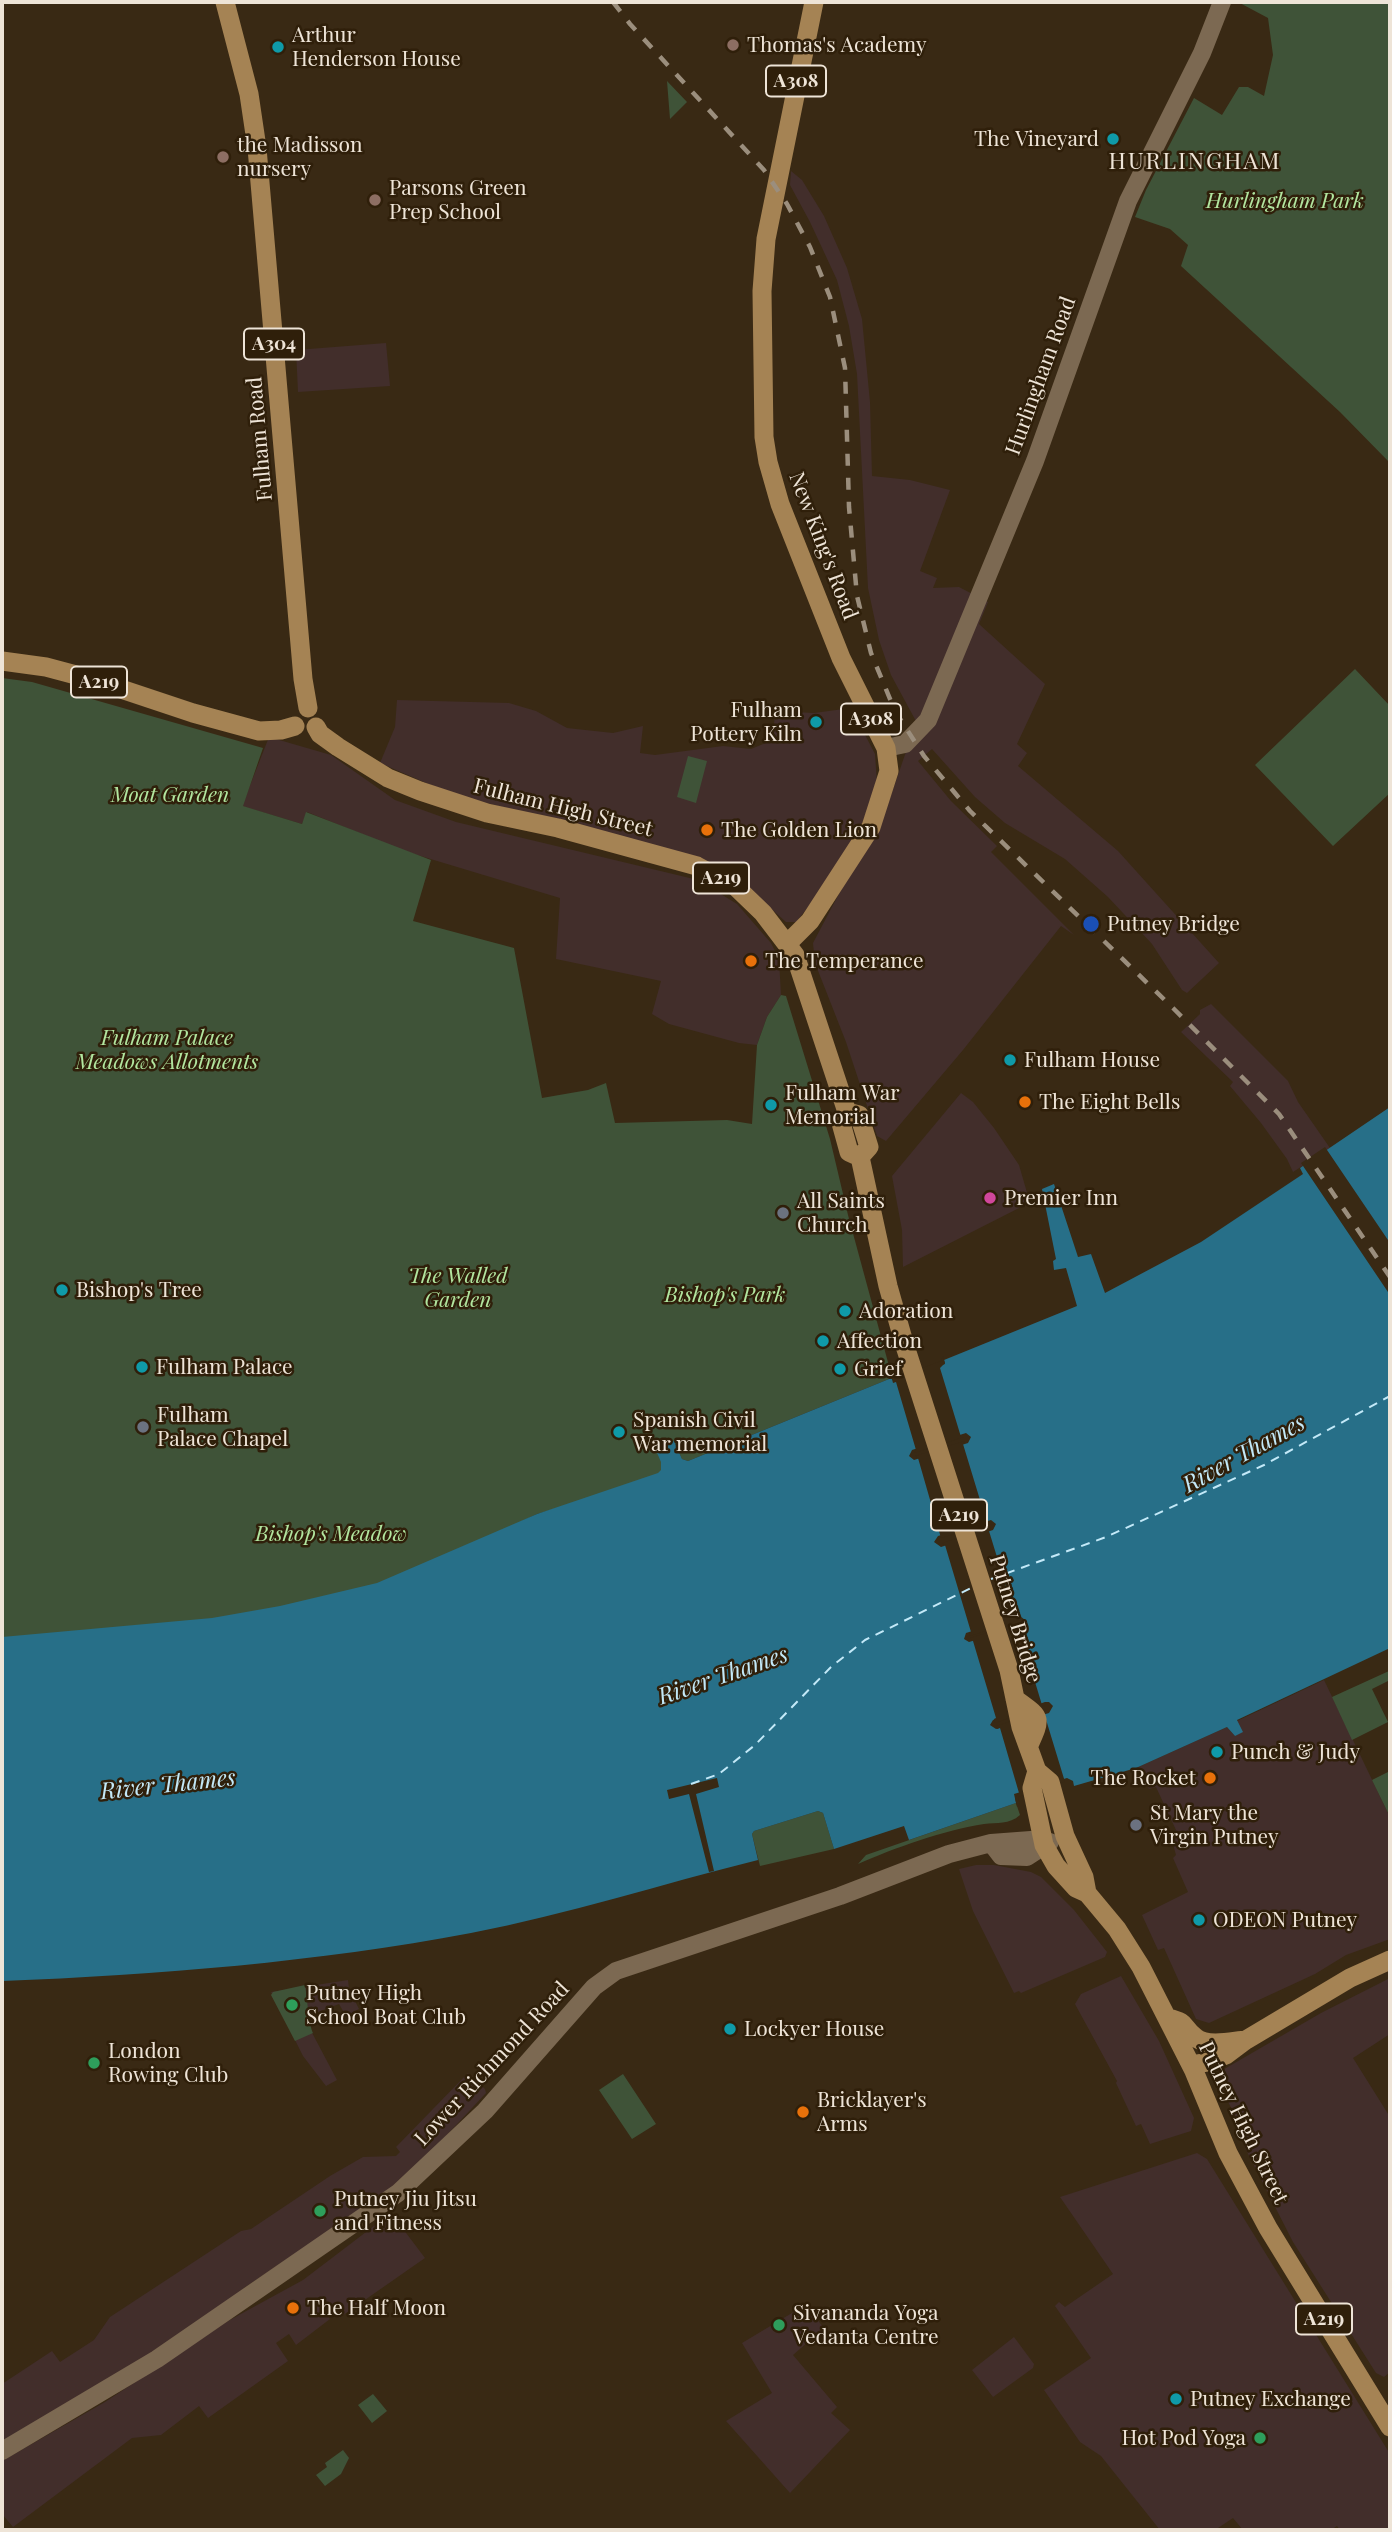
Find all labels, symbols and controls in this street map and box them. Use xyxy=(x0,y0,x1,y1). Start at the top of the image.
place label: Arthur Henderson House xyxy=(292,22,461,72)
place label: Thomas's Academy xyxy=(747,32,927,58)
marker: Thomas's Academy xyxy=(725,37,741,53)
marker: Arthur Henderson House xyxy=(270,39,286,55)
road number: A308 xyxy=(766,66,826,96)
place label: The Vineyard xyxy=(974,126,1099,152)
marker: The Vineyard xyxy=(1105,131,1121,147)
place label: the Madisson nursery xyxy=(237,132,362,182)
district label: HURLINGHAM xyxy=(1110,148,1280,176)
marker: the Madisson nursery xyxy=(215,149,231,165)
place label: Parsons Green Prep School xyxy=(389,175,526,225)
park label: Hurlingham Park xyxy=(1206,188,1364,214)
marker: Parsons Green Prep School xyxy=(367,192,383,208)
street label: Hurlingham Road xyxy=(1001,293,1081,459)
road number: A304 xyxy=(244,328,304,360)
street label: Fulham Road xyxy=(242,376,278,502)
street label: New King's Road xyxy=(783,469,863,623)
road number: A219 xyxy=(71,666,127,698)
place label: Fulham Pottery Kiln xyxy=(690,697,802,747)
road number: A308 xyxy=(841,704,901,734)
marker: Fulham Pottery Kiln xyxy=(808,714,824,730)
street label: Fulham High Street xyxy=(471,774,655,842)
park label: Moat Garden xyxy=(111,782,229,808)
place label: The Golden Lion xyxy=(721,817,877,843)
marker: The Golden Lion xyxy=(699,822,715,838)
road number: A219 xyxy=(693,862,749,894)
place label: Putney Bridge xyxy=(1107,911,1240,937)
marker: Putney Bridge xyxy=(1081,914,1101,934)
place label: The Temperance xyxy=(765,948,924,974)
marker: The Temperance xyxy=(743,953,759,969)
park label: Fulham Palace Meadows Allotments xyxy=(76,1025,258,1075)
place label: Fulham House xyxy=(1024,1047,1160,1073)
marker: Fulham House xyxy=(1002,1052,1018,1068)
place label: Fulham War Memorial xyxy=(785,1080,900,1130)
place label: The Eight Bells xyxy=(1039,1089,1180,1115)
marker: The Eight Bells xyxy=(1017,1094,1033,1110)
marker: Fulham War Memorial xyxy=(763,1097,779,1113)
place label: Premier Inn xyxy=(1004,1185,1118,1211)
place label: All Saints Church xyxy=(797,1188,885,1238)
marker: Premier Inn xyxy=(982,1190,998,1206)
marker: All Saints Church xyxy=(775,1205,791,1221)
park label: The Walled Garden xyxy=(408,1263,508,1313)
place label: Bishop's Tree xyxy=(76,1277,202,1303)
marker: Bishop's Tree xyxy=(54,1282,70,1298)
park label: Bishop's Park xyxy=(665,1282,785,1308)
place label: Adoration xyxy=(859,1298,953,1324)
marker: Adoration xyxy=(837,1303,853,1319)
place label: Affection xyxy=(837,1328,922,1354)
marker: Affection xyxy=(815,1333,831,1349)
place label: Fulham Palace xyxy=(156,1354,293,1380)
place label: Grief xyxy=(854,1356,902,1382)
marker: Fulham Palace xyxy=(134,1359,150,1375)
marker: Grief xyxy=(832,1361,848,1377)
place label: Fulham Palace Chapel xyxy=(157,1402,288,1452)
place label: Spanish Civil War memorial xyxy=(633,1407,767,1457)
water label: River Thames xyxy=(1178,1409,1310,1499)
marker: Fulham Palace Chapel xyxy=(135,1419,151,1435)
marker: Spanish Civil War memorial xyxy=(611,1424,627,1440)
road number: A219 xyxy=(931,1499,987,1530)
park label: Bishop's Meadow xyxy=(255,1521,407,1547)
street label: Putney Bridge xyxy=(984,1552,1046,1686)
water label: River Thames xyxy=(654,1641,792,1711)
place label: Punch & Judy xyxy=(1231,1739,1360,1765)
marker: Punch & Judy xyxy=(1209,1744,1225,1760)
water label: River Thames xyxy=(99,1764,237,1806)
place label: The Rocket xyxy=(1091,1765,1196,1791)
marker: The Rocket xyxy=(1202,1770,1218,1786)
place label: St Mary the Virgin Putney xyxy=(1150,1800,1279,1850)
marker: St Mary the Virgin Putney xyxy=(1128,1817,1144,1833)
place label: ODEON Putney xyxy=(1213,1907,1357,1933)
marker: ODEON Putney xyxy=(1191,1912,1207,1928)
street label: Lower Richmond Road xyxy=(409,1977,575,2151)
place label: Putney High School Boat Club xyxy=(306,1980,466,2030)
marker: Putney High School Boat Club xyxy=(284,1997,300,2013)
place label: Lockyer House xyxy=(744,2016,884,2042)
marker: Lockyer House xyxy=(722,2021,738,2037)
place label: London Rowing Club xyxy=(108,2038,228,2088)
street label: Putney High Street xyxy=(1193,2038,1293,2208)
marker: London Rowing Club xyxy=(86,2055,102,2071)
place label: Bricklayer's Arms xyxy=(817,2087,927,2137)
marker: Bricklayer's Arms xyxy=(795,2104,811,2120)
place label: Putney Jiu Jitsu and Fitness xyxy=(334,2186,477,2236)
marker: Putney Jiu Jitsu and Fitness xyxy=(312,2203,328,2219)
place label: The Half Moon xyxy=(307,2295,446,2321)
marker: The Half Moon xyxy=(285,2300,301,2316)
place label: Sivananda Yoga Vedanta Centre xyxy=(793,2300,939,2350)
road number: A219 xyxy=(1296,2304,1352,2334)
marker: Sivananda Yoga Vedanta Centre xyxy=(771,2317,787,2333)
place label: Putney Exchange xyxy=(1190,2386,1351,2412)
marker: Putney Exchange xyxy=(1168,2391,1184,2407)
place label: Hot Pod Yoga xyxy=(1121,2425,1246,2451)
marker: Hot Pod Yoga xyxy=(1252,2430,1268,2446)

